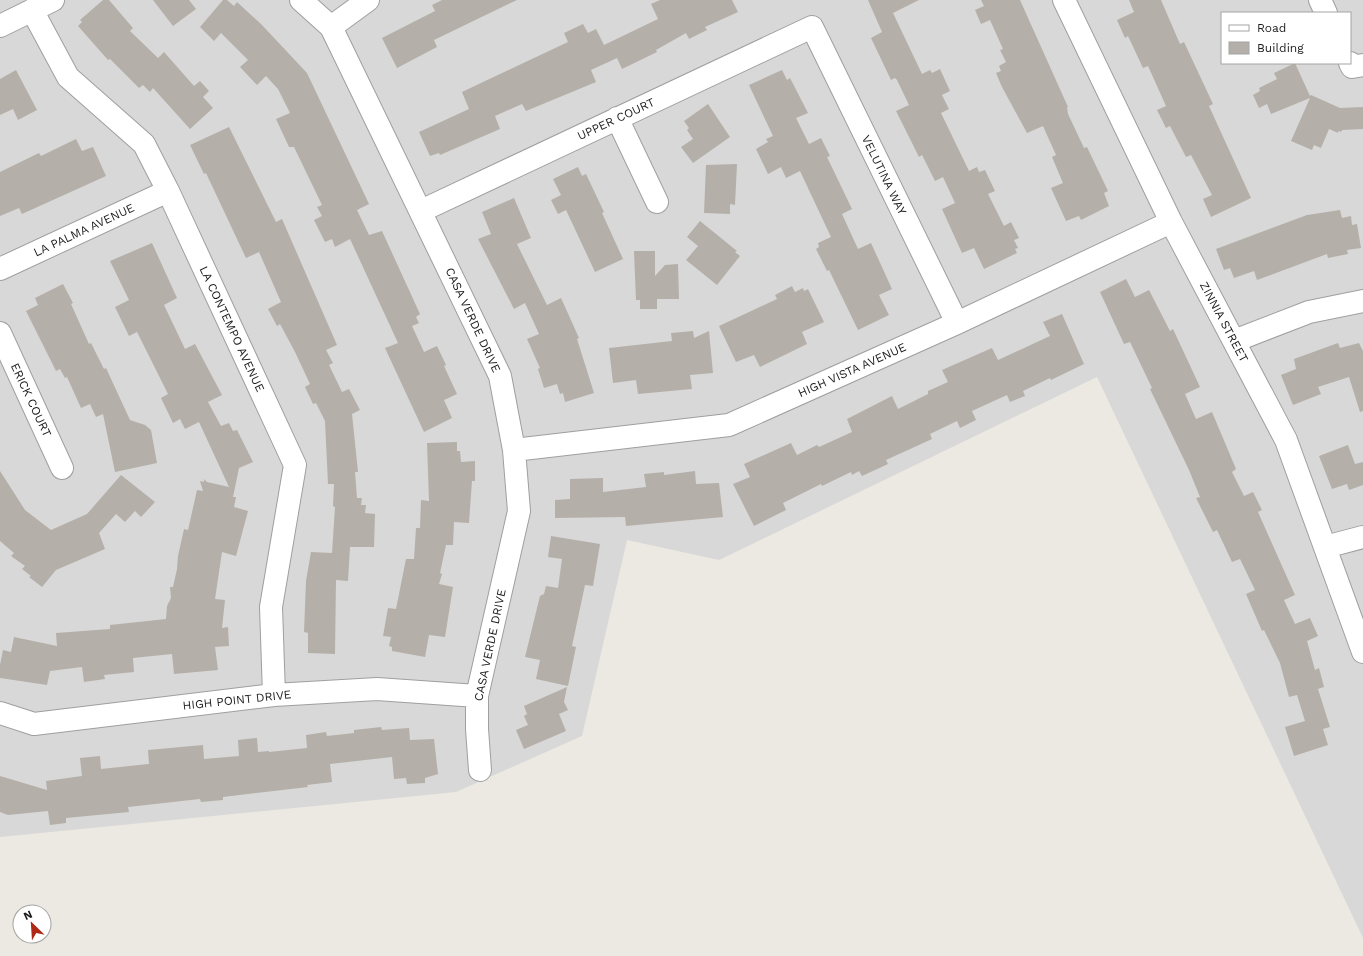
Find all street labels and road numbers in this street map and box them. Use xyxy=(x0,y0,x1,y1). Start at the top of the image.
street label: UPPER COURT xyxy=(575,95,657,143)
street label: VELUTINA WAY xyxy=(859,133,909,217)
street label: LA PALMA AVENUE xyxy=(31,200,137,259)
street label: LA CONTEMPO AVENUE xyxy=(197,264,268,395)
street label: CASA VERDE DRIVE xyxy=(443,265,504,375)
street label: ZINNIA STREET xyxy=(1197,279,1251,365)
street label: HIGH VISTA AVENUE xyxy=(796,340,909,400)
street label: ERICK COURT xyxy=(8,361,54,439)
street label: CASA VERDE DRIVE xyxy=(471,587,509,702)
street label: HIGH POINT DRIVE xyxy=(182,687,292,713)

